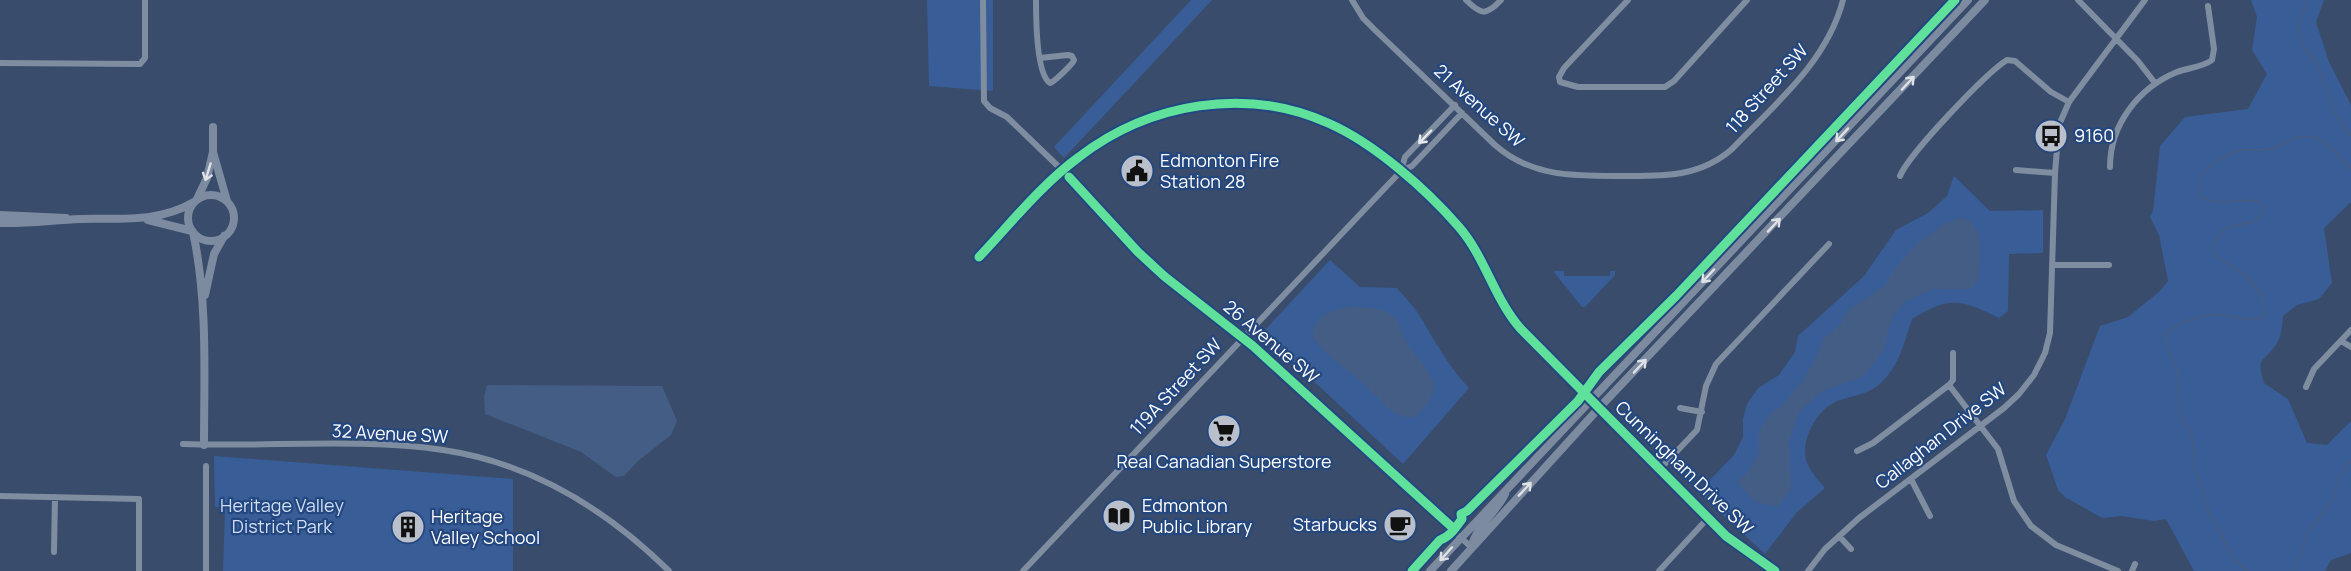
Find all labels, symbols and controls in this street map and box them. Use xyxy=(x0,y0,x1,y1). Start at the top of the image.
street label: 118 Street SW xyxy=(1720,39,1813,138)
street label: 21 Avenue SW xyxy=(1429,58,1530,152)
one-way arrow xyxy=(1900,75,1915,90)
bus stop icon: 9160 xyxy=(2033,118,2069,154)
place label: 9160 xyxy=(2074,123,2114,147)
one-way arrow xyxy=(1835,127,1849,142)
one-way arrow xyxy=(1418,129,1432,144)
place label: Edmonton Fire Station 28 xyxy=(1160,148,1279,193)
public building icon: Edmonton Fire Station 28 xyxy=(1119,153,1155,189)
one-way arrow xyxy=(202,162,213,181)
one-way arrow xyxy=(1766,217,1781,232)
one-way arrow xyxy=(1701,269,1715,284)
street label: 26 Avenue SW xyxy=(1219,294,1325,388)
street label: 119A Street SW xyxy=(1124,333,1227,440)
one-way arrow xyxy=(1632,359,1646,374)
street label: Callaghan Drive SW xyxy=(1870,376,2011,494)
street label: Cunningham Drive SW xyxy=(1610,395,1759,540)
supermarket icon: Real Canadian Superstore xyxy=(1206,413,1242,449)
street label: 32 Avenue SW xyxy=(331,418,449,448)
place label: Real Canadian Superstore xyxy=(1116,449,1332,473)
one-way arrow xyxy=(1518,482,1532,497)
park label: Heritage Valley District Park xyxy=(220,493,344,538)
place label: Edmonton Public Library xyxy=(1142,493,1253,538)
library icon: Edmonton Public Library xyxy=(1101,498,1137,534)
place label: Heritage Valley School xyxy=(431,504,540,549)
cafe icon: Starbucks xyxy=(1382,507,1418,543)
building icon: Heritage Valley School xyxy=(390,509,426,545)
place label: Starbucks xyxy=(1293,512,1377,536)
one-way arrow xyxy=(1439,546,1453,561)

